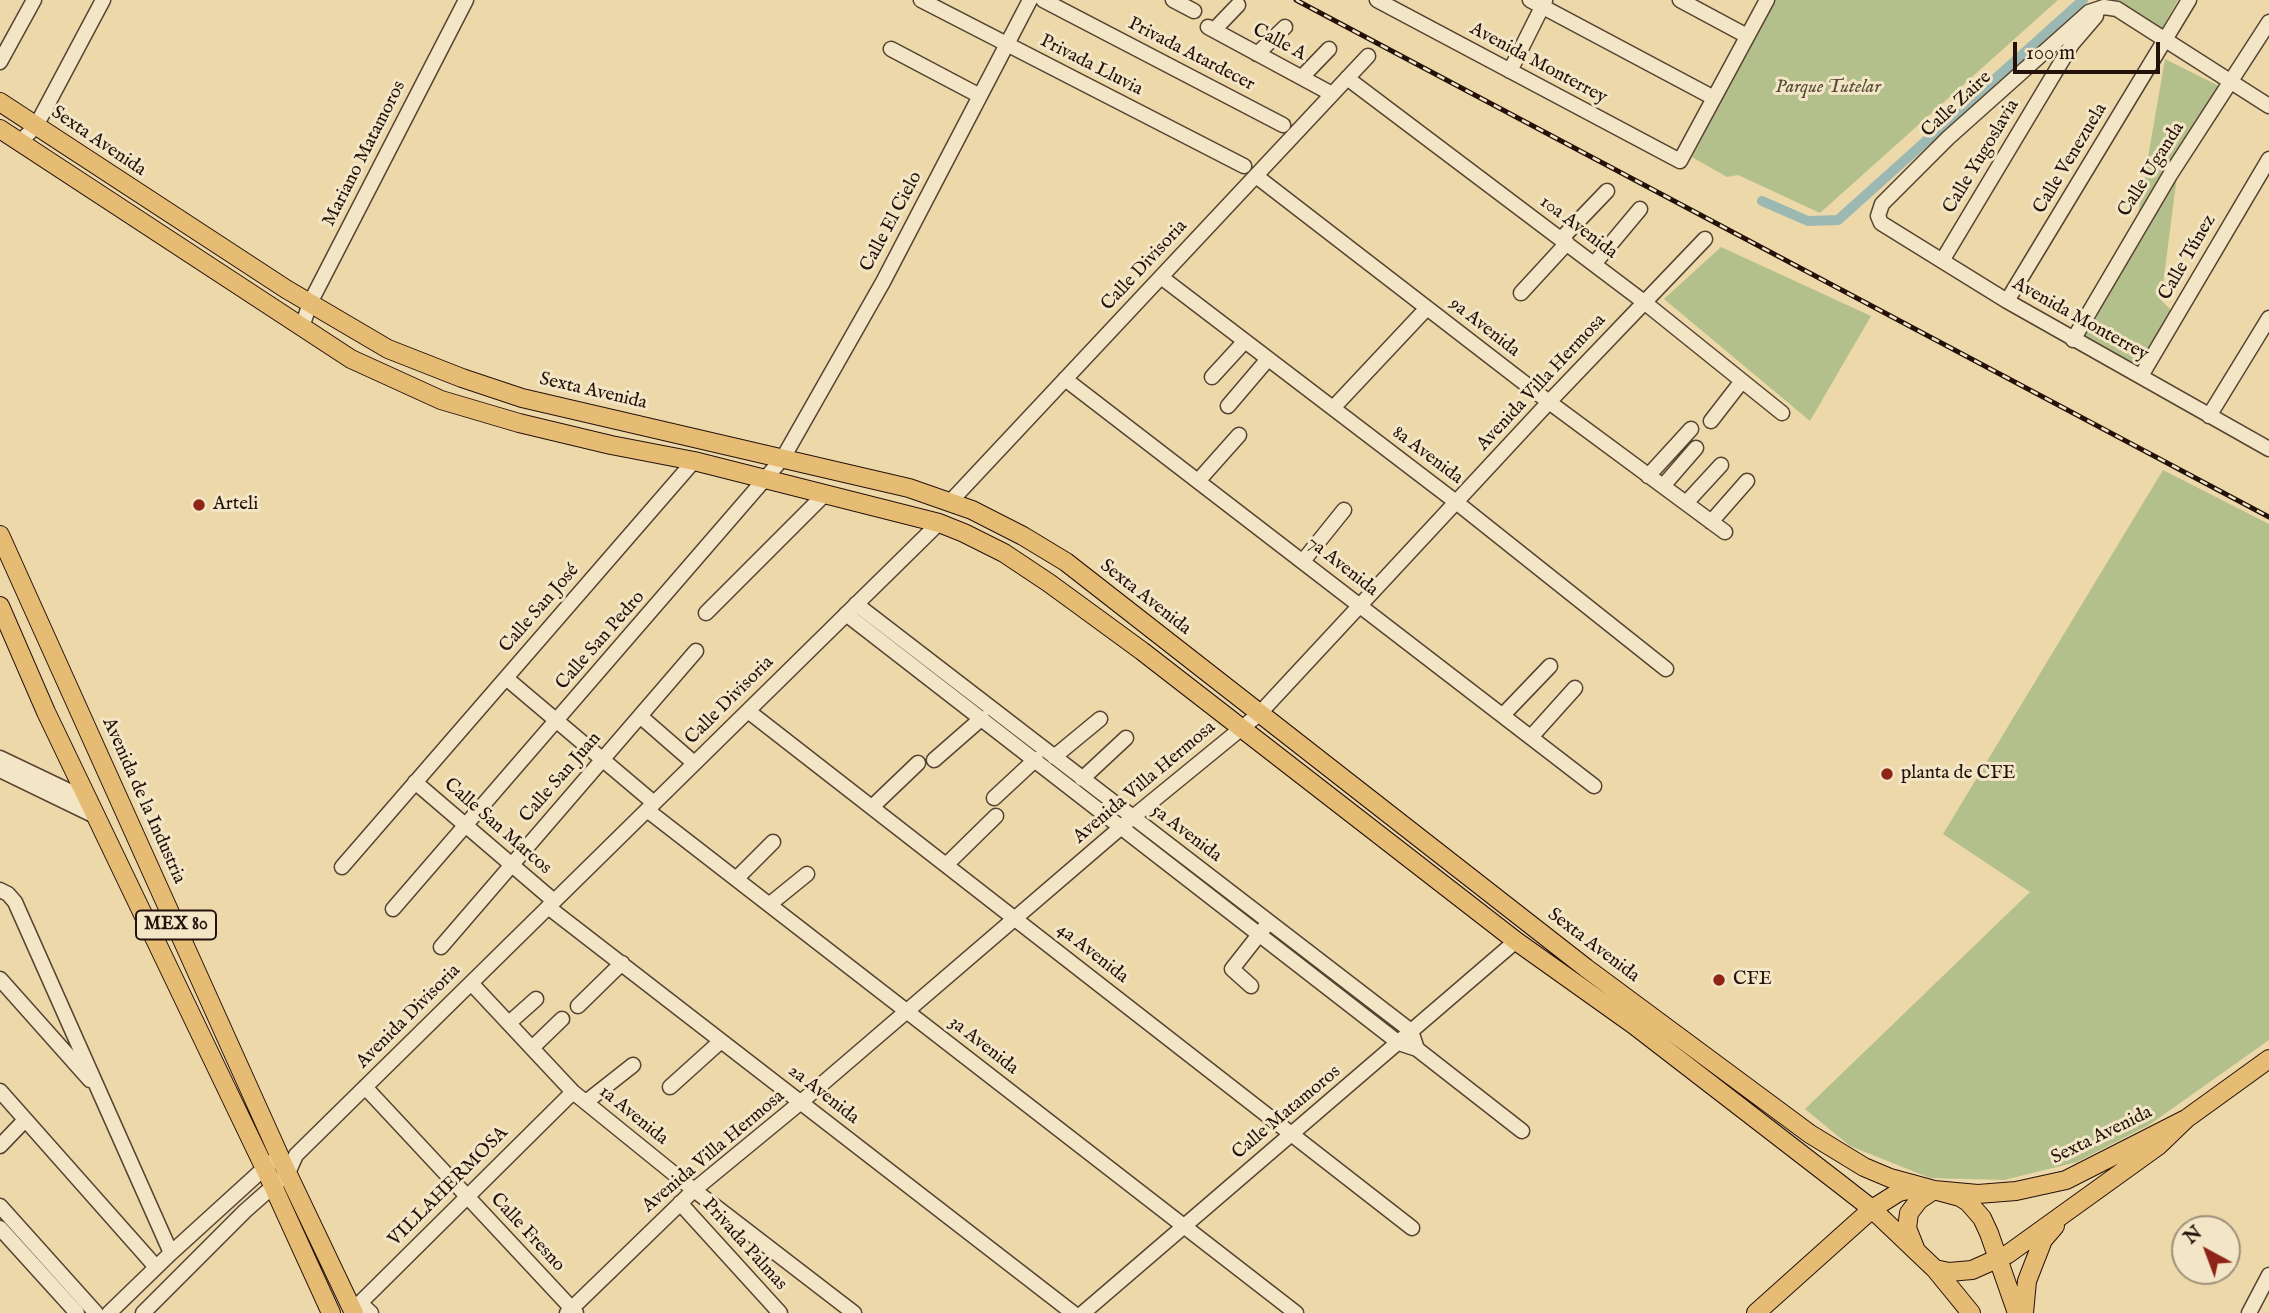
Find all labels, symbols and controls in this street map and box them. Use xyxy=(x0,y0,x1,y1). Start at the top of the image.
street label: Privada Atardecer xyxy=(1124,13,1258,97)
street label: Avenida Monterrey xyxy=(1465,18,1611,110)
street label: Calle A xyxy=(1248,19,1310,67)
scale bar xyxy=(2017,28,2164,72)
street label: Privada Lluvia xyxy=(1036,30,1146,102)
text: 100 m xyxy=(2026,40,2075,67)
street label: Calle Zaire xyxy=(1917,67,1997,143)
street label: Mariano Matamoros xyxy=(318,77,412,231)
park label: Parque Tutelar xyxy=(1775,77,1881,99)
street label: Calle Yugoslavia xyxy=(1939,96,2025,218)
street label: Calle Venezuela xyxy=(2029,100,2113,218)
street label: Sexta Avenida xyxy=(46,102,150,182)
street label: Calle Uganda xyxy=(2114,118,2190,222)
street label: Calle El Cielo xyxy=(856,168,928,276)
street label: 10a Avenida xyxy=(1535,191,1621,265)
street label: Calle Túnez xyxy=(2154,211,2222,305)
street label: Calle Divisoria xyxy=(1097,216,1193,316)
street label: Avenida Monterrey xyxy=(2008,273,2152,367)
street label: 9a Avenida xyxy=(1444,293,1524,363)
street label: Avenida Villa Hermosa xyxy=(1473,310,1611,456)
street label: Sexta Avenida xyxy=(537,369,649,415)
street label: 8a Avenida xyxy=(1387,422,1467,490)
place label: Arteli xyxy=(213,494,258,516)
marker: Arteli xyxy=(191,497,207,513)
street label: 7a Avenida xyxy=(1302,532,1382,602)
street label: Sexta Avenida xyxy=(1095,555,1195,641)
street label: Calle San José xyxy=(495,560,585,658)
street label: Calle San Pedro xyxy=(552,587,650,695)
street label: Calle Divisoria xyxy=(681,652,779,750)
street label: Avenida de la Industria xyxy=(96,714,190,888)
street label: Avenida Villa Hermosa xyxy=(1069,717,1221,849)
street label: Calle San Juan xyxy=(515,728,607,828)
place label: planta de CFE xyxy=(1901,763,2015,785)
marker: planta de CFE xyxy=(1879,766,1895,782)
street label: Calle San Marcos xyxy=(438,774,556,880)
street label: 5a Avenida xyxy=(1146,800,1226,868)
street label: Sexta Avenida xyxy=(1542,904,1644,988)
road number: MEX 80 xyxy=(136,910,216,940)
street label: 4a Avenida xyxy=(1052,919,1132,989)
street label: Avenida Divisoria xyxy=(352,960,466,1074)
place label: CFE xyxy=(1733,969,1772,991)
marker: CFE xyxy=(1711,972,1727,988)
street label: 3a Avenida xyxy=(944,1012,1022,1080)
street label: 2a Avenida xyxy=(783,1060,863,1130)
street label: Calle Matamoros xyxy=(1228,1061,1346,1165)
street label: 1a Avenida xyxy=(594,1081,672,1151)
street label: Avenida Villa Hermosa xyxy=(638,1086,790,1218)
street label: Sexta Avenida xyxy=(2048,1102,2156,1170)
street label: VILLAHERMOSA xyxy=(384,1122,514,1252)
street label: Calle Fresno xyxy=(485,1189,569,1277)
street label: Privada Palmas xyxy=(697,1194,791,1296)
north arrow xyxy=(2171,1215,2241,1285)
text: N xyxy=(2179,1221,2208,1250)

